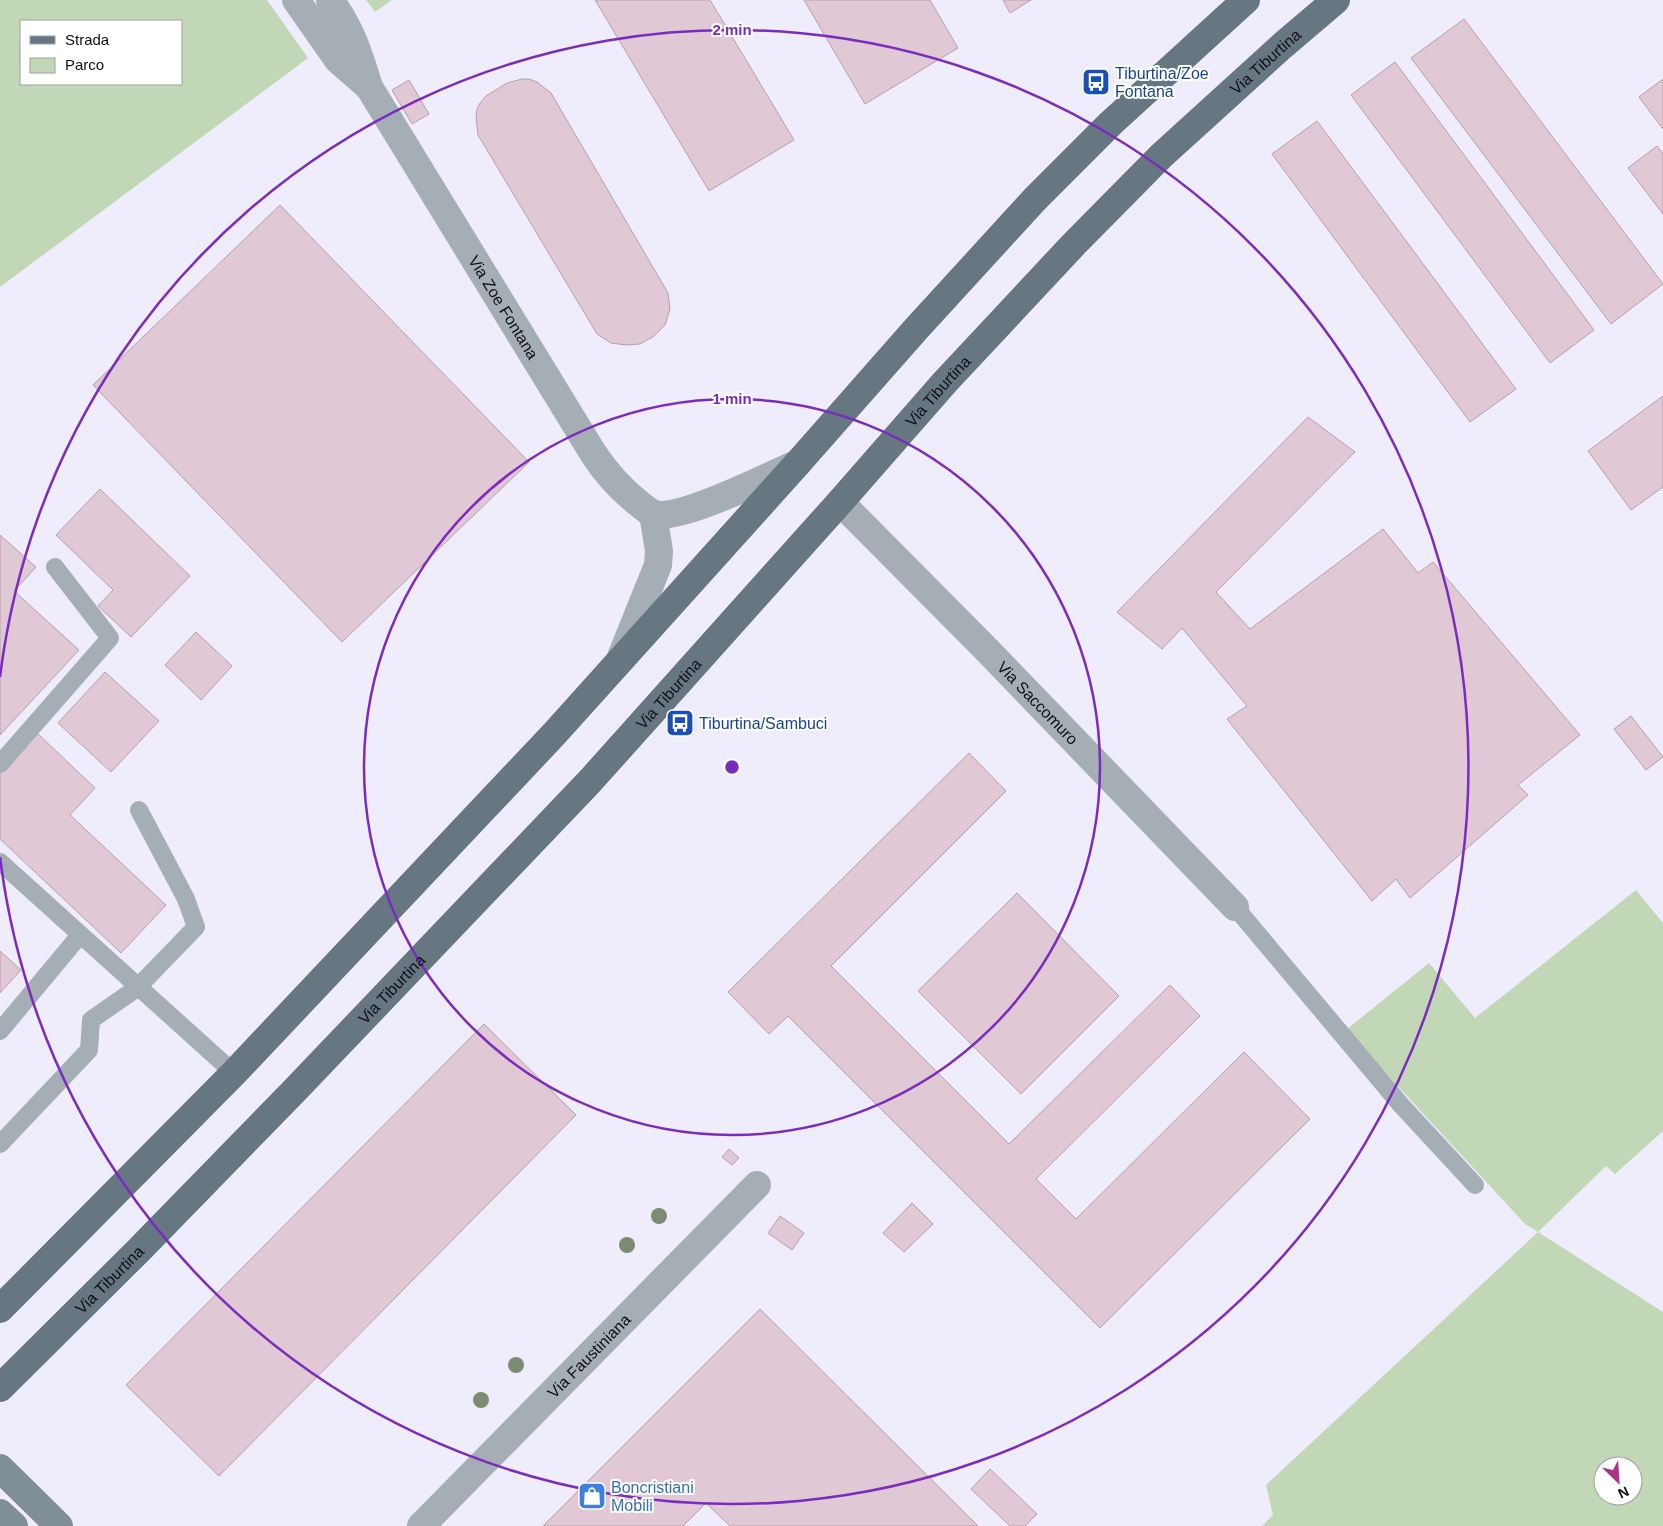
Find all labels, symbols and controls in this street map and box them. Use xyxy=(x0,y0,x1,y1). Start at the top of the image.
legend xyxy=(20,20,182,85)
text: 2 min xyxy=(712,21,752,38)
street label: Via Tiburtina xyxy=(1227,26,1304,98)
text: Strada xyxy=(65,31,110,48)
text: Parco xyxy=(65,56,104,73)
place label: Tiburtina/Zoe Fontana xyxy=(1115,65,1209,100)
bus stop icon: Tiburtina/Zoe Fontana xyxy=(1081,67,1111,97)
street label: Via Zoe Fontana xyxy=(465,253,541,362)
street label: Via Tiburtina xyxy=(902,353,974,430)
text: 1 min xyxy=(712,390,752,407)
street label: Via Tiburtina xyxy=(633,655,705,733)
street label: Via Saccomuro xyxy=(994,658,1081,748)
bus stop icon: Tiburtina/Sambuci xyxy=(665,708,695,738)
place label: Tiburtina/Sambuci xyxy=(699,715,827,732)
centre of rings xyxy=(723,758,741,776)
street label: Via Tiburtina xyxy=(355,951,429,1027)
street label: Via Tiburtina xyxy=(72,1242,147,1317)
street label: Via Faustiniana xyxy=(544,1311,634,1401)
north arrow xyxy=(1593,1456,1643,1506)
place label: Boncristiani Mobili xyxy=(611,1479,694,1514)
shop icon: Boncristiani Mobili xyxy=(577,1481,607,1511)
text: N xyxy=(1616,1483,1631,1502)

